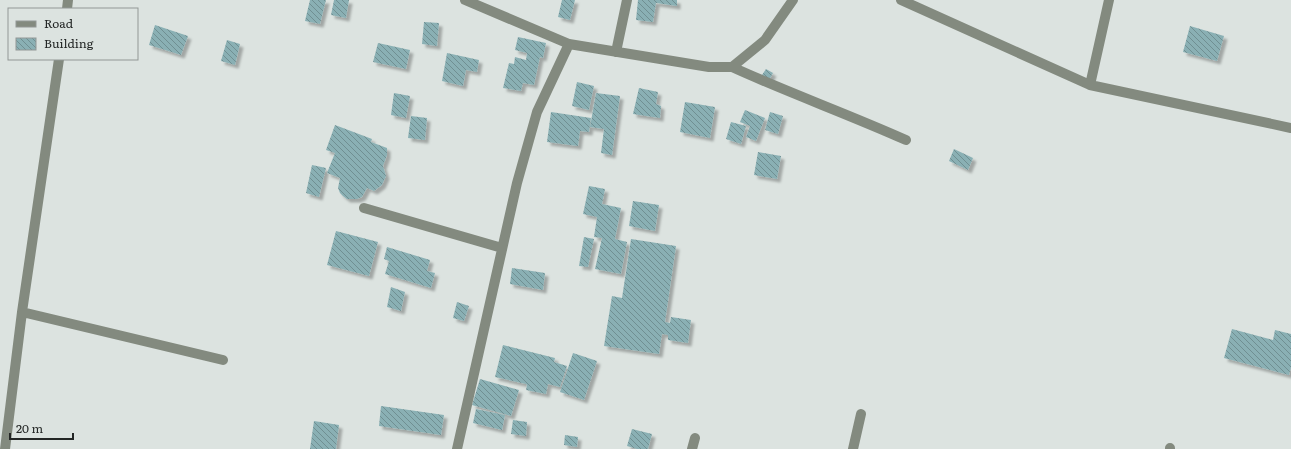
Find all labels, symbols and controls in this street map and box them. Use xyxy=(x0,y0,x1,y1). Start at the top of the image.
legend xyxy=(8,8,138,60)
text: Road xyxy=(44,14,74,32)
text: Building xyxy=(44,34,94,52)
scale bar xyxy=(10,415,73,441)
text: 20 m xyxy=(16,419,43,437)

